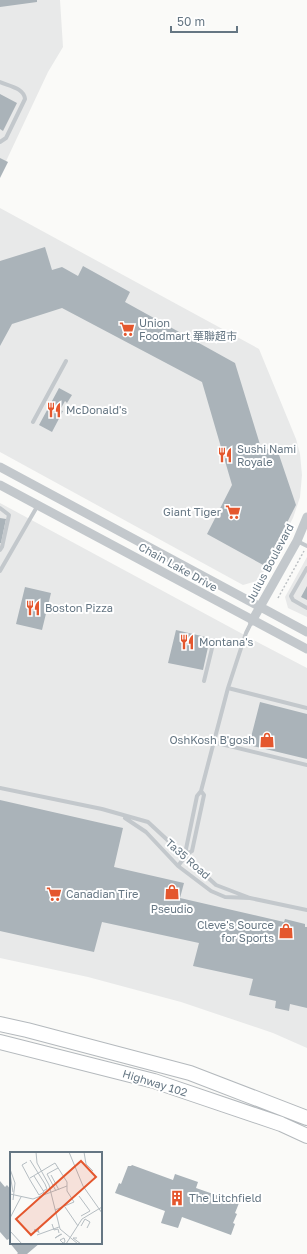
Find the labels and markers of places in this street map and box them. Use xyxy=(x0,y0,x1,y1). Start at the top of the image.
place label: Union Foodmart 華聯超市 xyxy=(139,316,237,342)
supermarket icon: Union Foodmart 華聯超市 xyxy=(118,320,136,338)
restaurant icon: McDonald's xyxy=(45,401,63,419)
place label: McDonald's xyxy=(66,403,127,416)
place label: Sushi Nami Royale xyxy=(237,442,296,468)
restaurant icon: Sushi Nami Royale xyxy=(216,446,234,464)
supermarket icon: Giant Tiger xyxy=(224,503,242,521)
place label: Giant Tiger xyxy=(163,505,222,518)
restaurant icon: Boston Pizza xyxy=(24,599,42,617)
place label: Boston Pizza xyxy=(45,601,113,614)
restaurant icon: Montana's xyxy=(178,633,196,651)
place label: Montana's xyxy=(199,635,254,648)
shop icon: OshKosh B'gosh xyxy=(258,731,276,749)
place label: OshKosh B'gosh xyxy=(169,733,255,746)
shop icon: Pseudio xyxy=(163,883,181,901)
supermarket icon: Canadian Tire xyxy=(45,885,63,903)
place label: Canadian Tire xyxy=(66,887,138,900)
place label: Pseudio xyxy=(151,902,194,915)
place label: Cleve's Source for Sports xyxy=(197,918,274,944)
shop icon: Cleve's Source for Sports xyxy=(277,922,295,940)
building icon: The Litchfield xyxy=(168,1189,186,1207)
place label: The Litchfield xyxy=(189,1191,262,1204)

